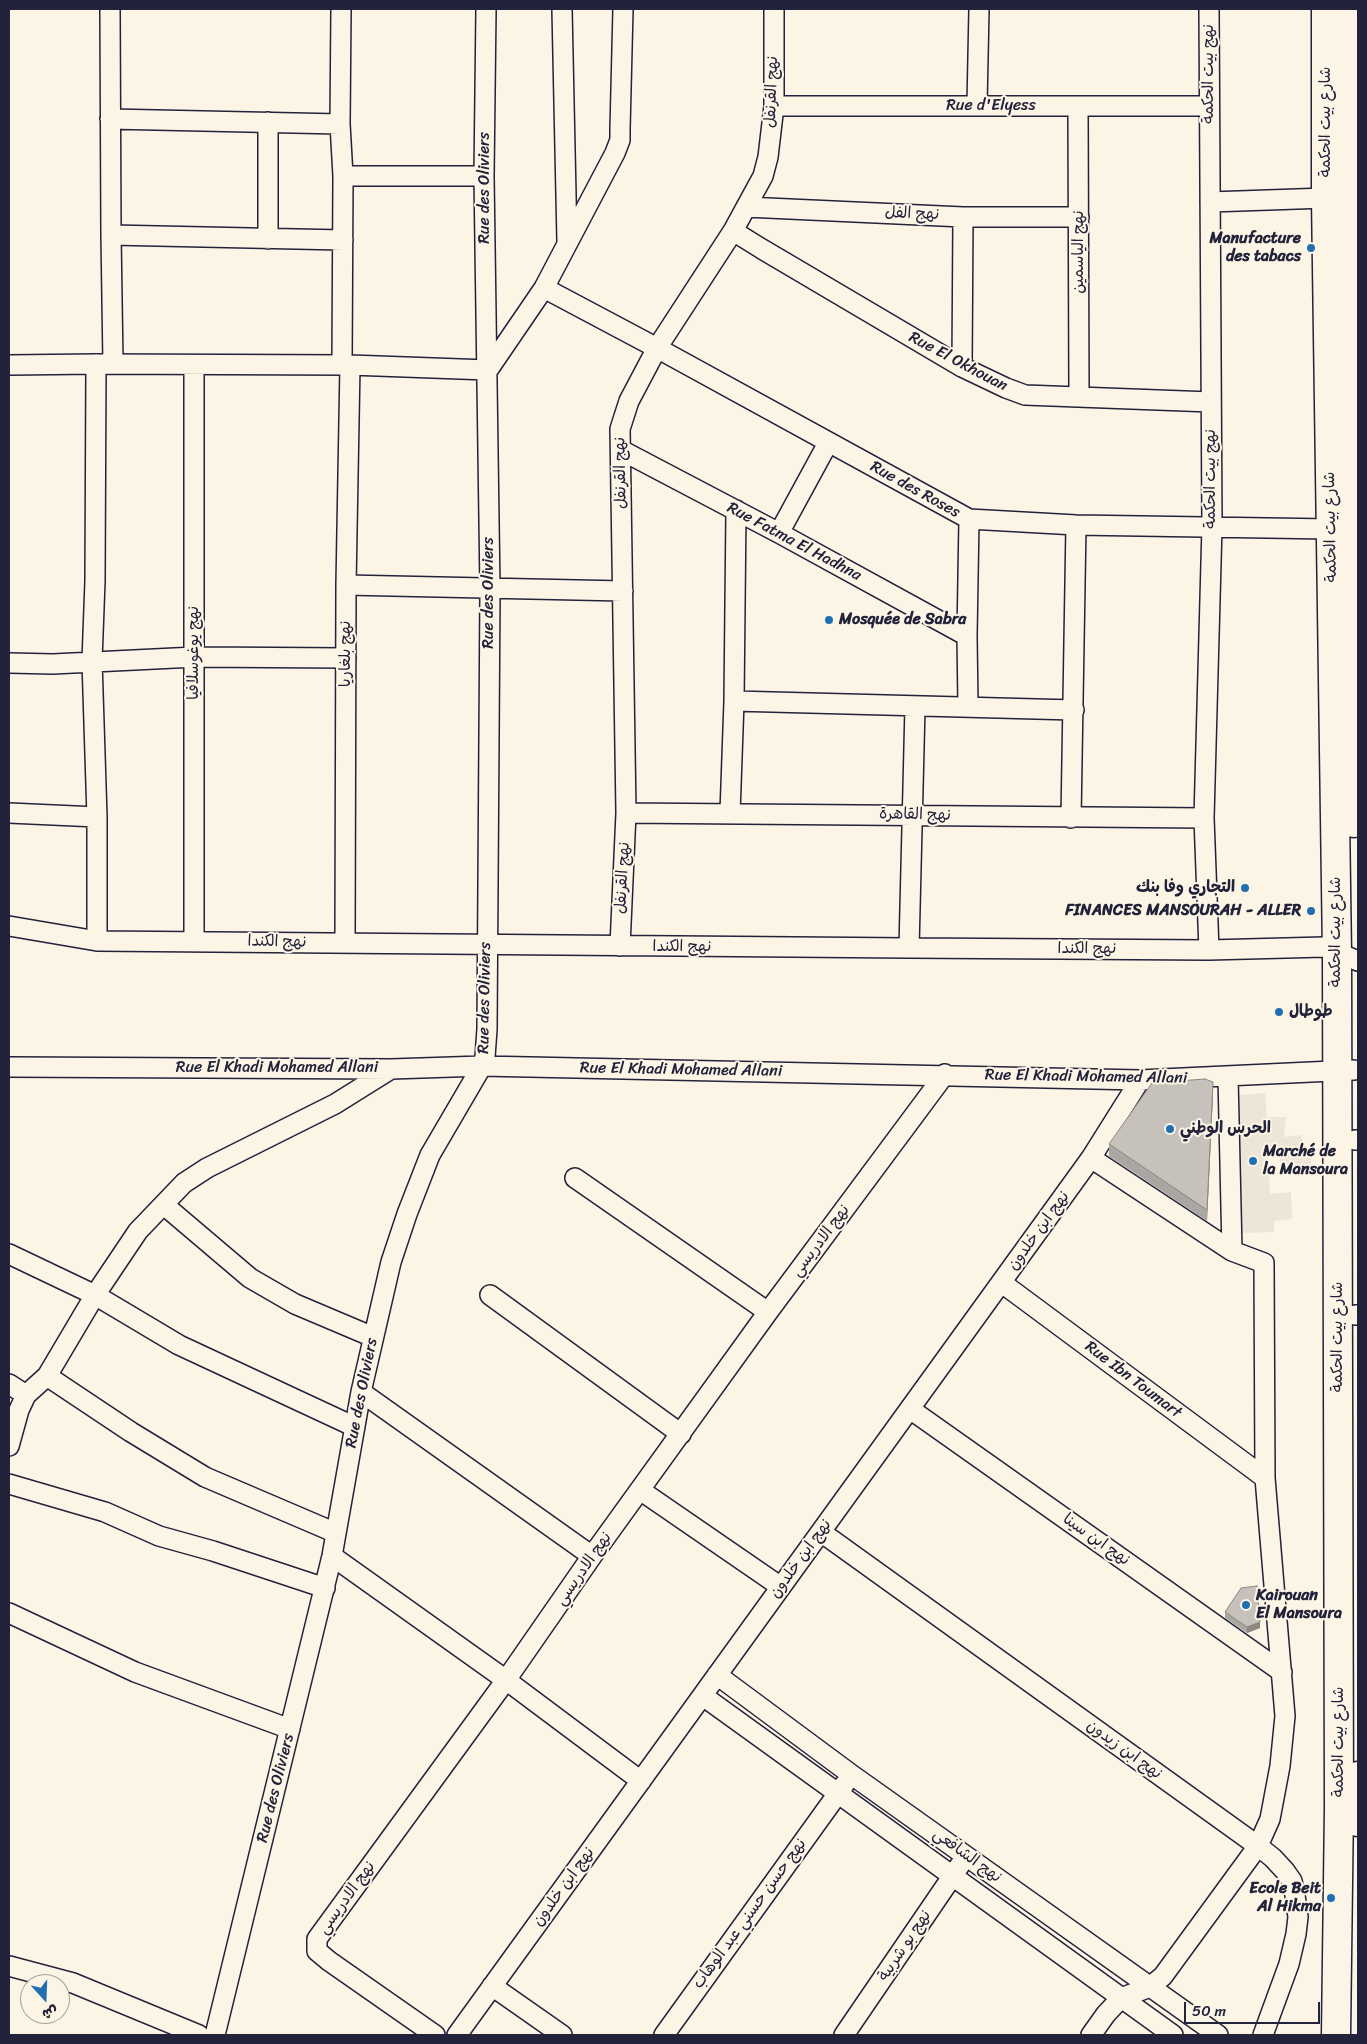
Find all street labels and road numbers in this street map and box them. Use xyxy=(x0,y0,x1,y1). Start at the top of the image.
street label: نهج بيت الحكمة xyxy=(1199,24,1219,124)
street label: نهج القرنفل xyxy=(761,56,783,128)
street label: شارع بيت الحكمة xyxy=(1316,67,1336,177)
street label: Rue d'Elyess xyxy=(946,96,1036,116)
street label: Rue des Oliviers xyxy=(475,132,495,244)
street label: نهج الفل xyxy=(884,203,940,225)
street label: نهج الياسمين xyxy=(1069,210,1089,294)
street label: Rue El Okhouan xyxy=(905,328,1011,396)
street label: نهج بيت الحكمة xyxy=(1201,429,1221,529)
street label: نهج القرنفل xyxy=(611,437,631,509)
street label: Rue des Roses xyxy=(867,457,963,523)
street label: شارع بيت الحكمة xyxy=(1320,472,1342,582)
street label: Rue Fatma El Hadhna xyxy=(724,498,864,586)
street label: Rue des Oliviers xyxy=(479,537,499,649)
street label: نهج يوغوسلافيا xyxy=(184,606,204,700)
street label: نهج بلغاريا xyxy=(336,621,356,687)
street label: نهج القاهرة xyxy=(879,805,951,825)
street label: نهج القرنفل xyxy=(612,841,634,915)
street label: شارع بيت الحكمة xyxy=(1326,877,1346,987)
street label: نهج الكندا xyxy=(247,932,307,952)
street label: نهج الكندا xyxy=(653,937,711,957)
street label: نهج الكندا xyxy=(1058,939,1116,959)
street label: Rue des Oliviers xyxy=(474,942,496,1054)
street label: Rue El Khadi Mohamed Allani xyxy=(176,1058,378,1078)
street label: Rue El Khadi Mohamed Allani xyxy=(580,1059,782,1081)
street label: Rue El Khadi Mohamed Allani xyxy=(985,1066,1187,1088)
street label: نهج ابن خلدون xyxy=(1004,1188,1074,1274)
street label: نهج الادريسي xyxy=(788,1201,854,1281)
street label: شارع بيت الحكمة xyxy=(1328,1282,1348,1392)
street label: Rue des Oliviers xyxy=(342,1336,382,1450)
street label: Rue Ibn Toumart xyxy=(1081,1337,1185,1423)
street label: نهج ابن سينا xyxy=(1059,1510,1133,1570)
street label: نهج ابن خلدون xyxy=(766,1516,836,1602)
street label: نهج الادريسي xyxy=(552,1529,616,1609)
street label: شارع بيت الحكمة xyxy=(1329,1687,1349,1797)
street label: نهج ابن زيدون xyxy=(1082,1716,1166,1784)
street label: Rue des Oliviers xyxy=(253,1731,299,1845)
street label: نهج الشافعي xyxy=(929,1825,1005,1887)
street label: نهج حسن حسني عبد الوهاب xyxy=(689,1835,811,1993)
street label: نهج ابن خلدون xyxy=(529,1844,599,1930)
street label: نهج الادريسي xyxy=(314,1858,380,1938)
street label: نهج بو شربية xyxy=(874,1907,936,1985)

